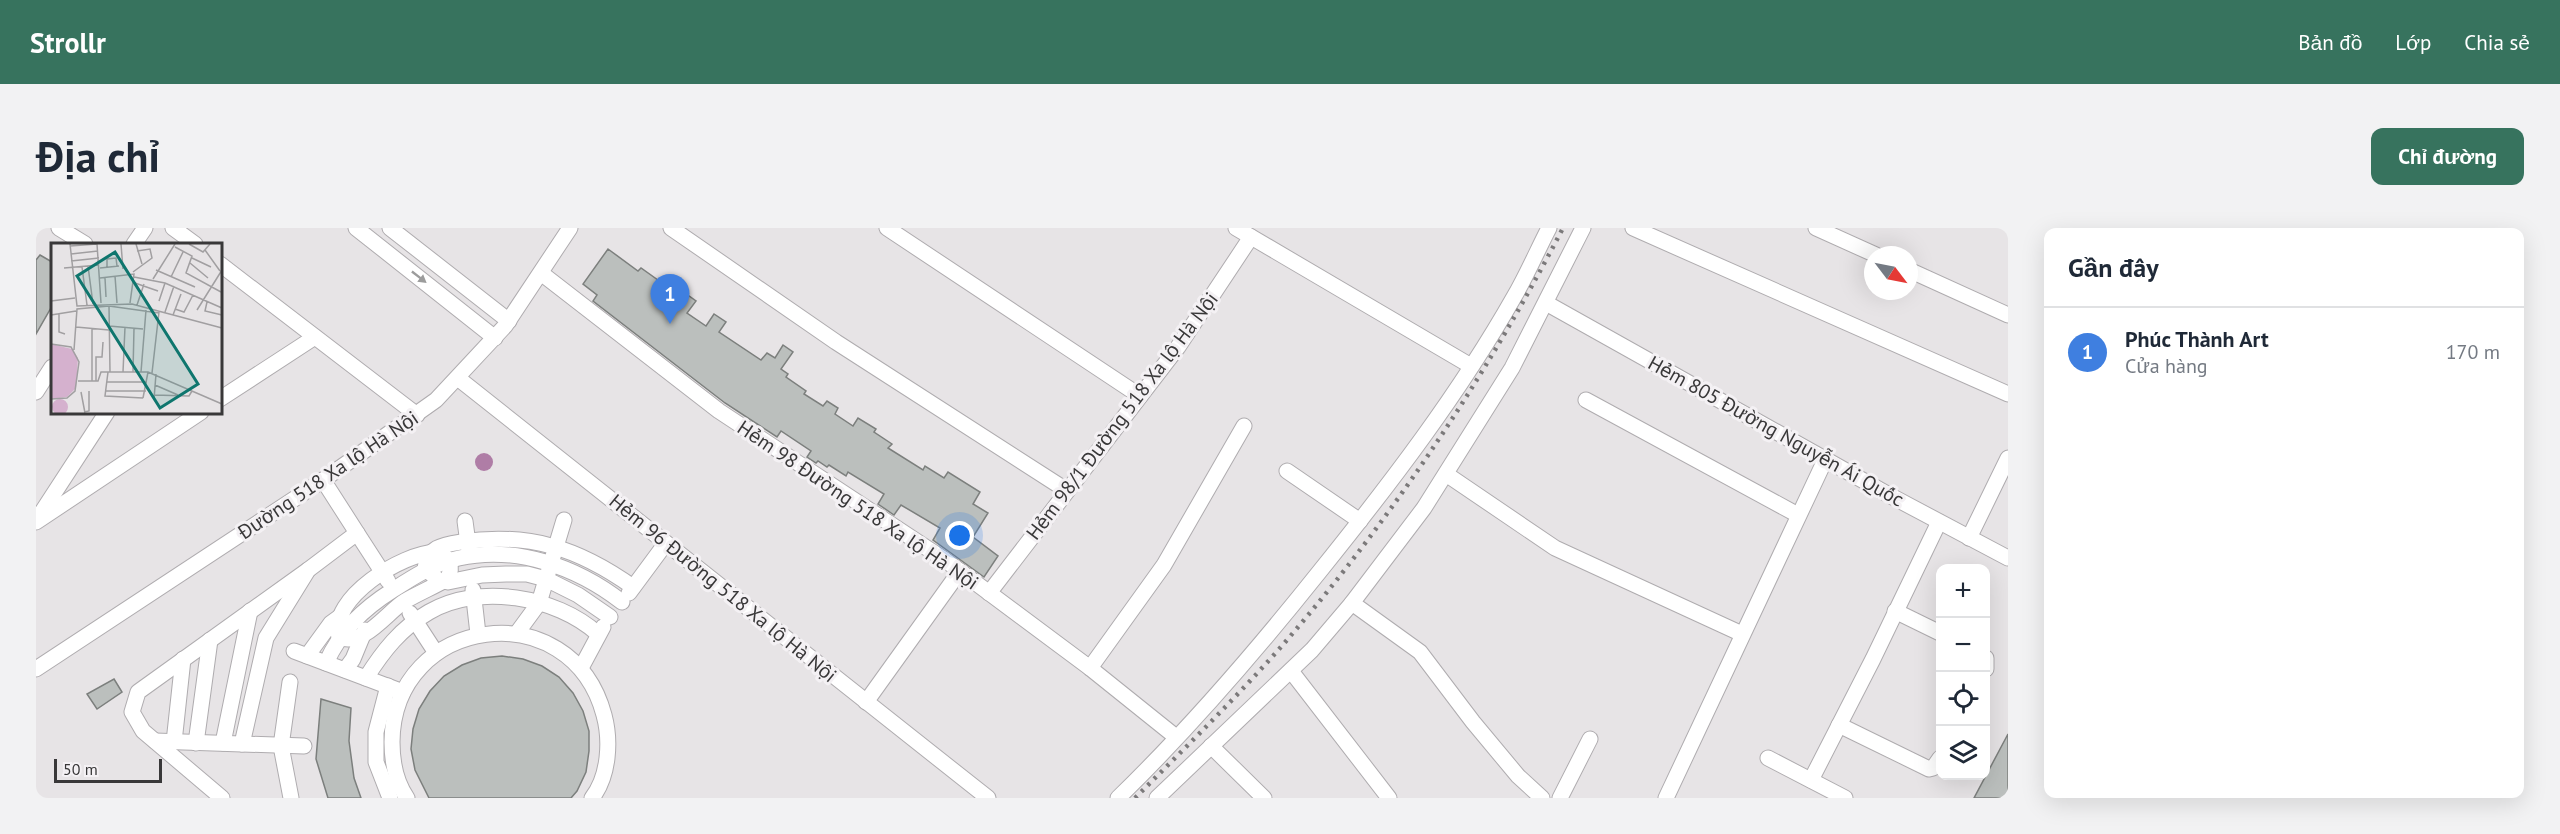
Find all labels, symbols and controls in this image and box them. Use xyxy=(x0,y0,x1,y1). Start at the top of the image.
text: Strollr xyxy=(30,24,106,61)
text: Bản đồ xyxy=(2298,29,2362,56)
text: Lớp xyxy=(2395,29,2431,56)
text: Chia sẻ xyxy=(2464,29,2530,56)
button: Chỉ đường xyxy=(2371,128,2524,185)
text: Địa chỉ xyxy=(36,129,160,184)
inset map xyxy=(51,243,222,414)
north arrow xyxy=(1864,246,1918,300)
text: Gần đây xyxy=(2068,251,2159,284)
one-way arrow xyxy=(411,270,426,282)
pin: 1 xyxy=(650,274,690,324)
street label: Hẻm 98/1 Đường 518 Xa lộ Hà Nội xyxy=(1020,287,1224,545)
text: Phúc Thành Art xyxy=(2125,325,2269,353)
text: 1 xyxy=(2082,339,2093,365)
text: 170 m xyxy=(2446,339,2500,365)
street label: Hẻm 805 Đường Nguyễn Ái Quốc xyxy=(1644,350,1908,512)
text: Cửa hàng xyxy=(2125,353,2208,379)
street label: Đường 518 Xa lộ Hà Nội xyxy=(232,405,423,546)
street label: Hẻm 98 Đường 518 Xa lộ Hà Nội xyxy=(732,414,984,596)
street label: Hẻm 96 Đường 518 Xa lộ Hà Nội xyxy=(604,488,842,688)
your location xyxy=(945,521,974,550)
map controls xyxy=(1936,564,1990,780)
button: + xyxy=(1936,564,1990,618)
button: − xyxy=(1936,618,1990,672)
button: locate xyxy=(1936,672,1990,726)
button: layers xyxy=(1936,726,1990,780)
scale bar xyxy=(54,756,162,784)
text: 50 m xyxy=(63,759,98,779)

